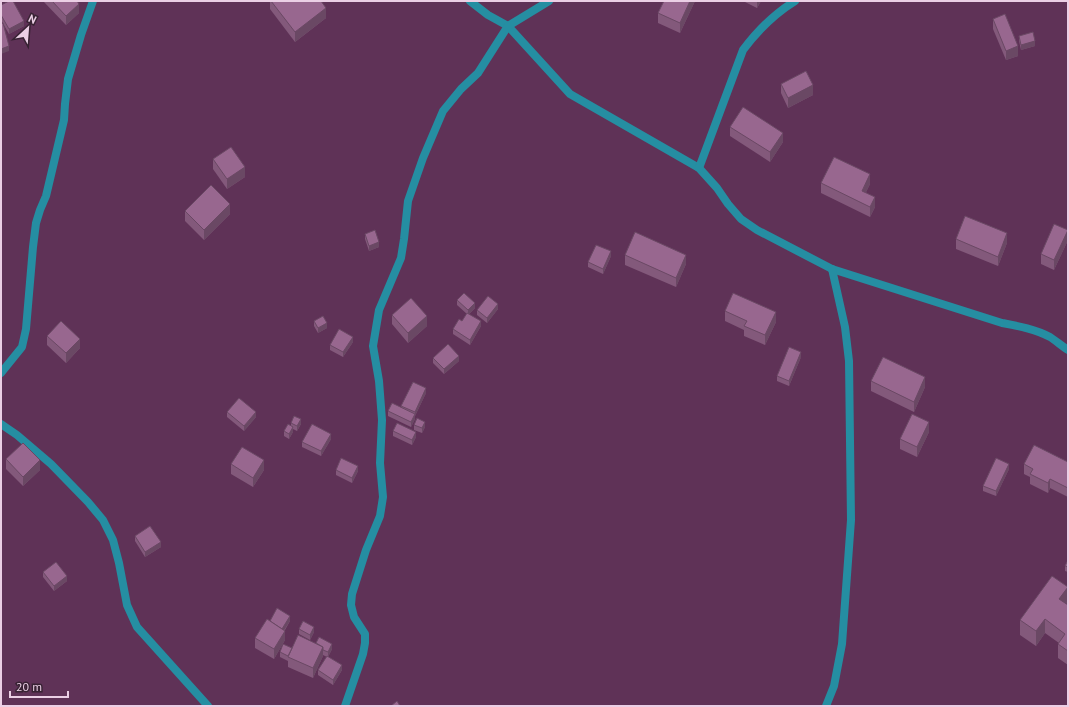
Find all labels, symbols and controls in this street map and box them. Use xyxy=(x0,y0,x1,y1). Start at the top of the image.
north arrow xyxy=(8,8,48,48)
text: N xyxy=(26,11,39,27)
scale bar xyxy=(10,673,68,699)
text: 20 m xyxy=(16,679,42,694)

